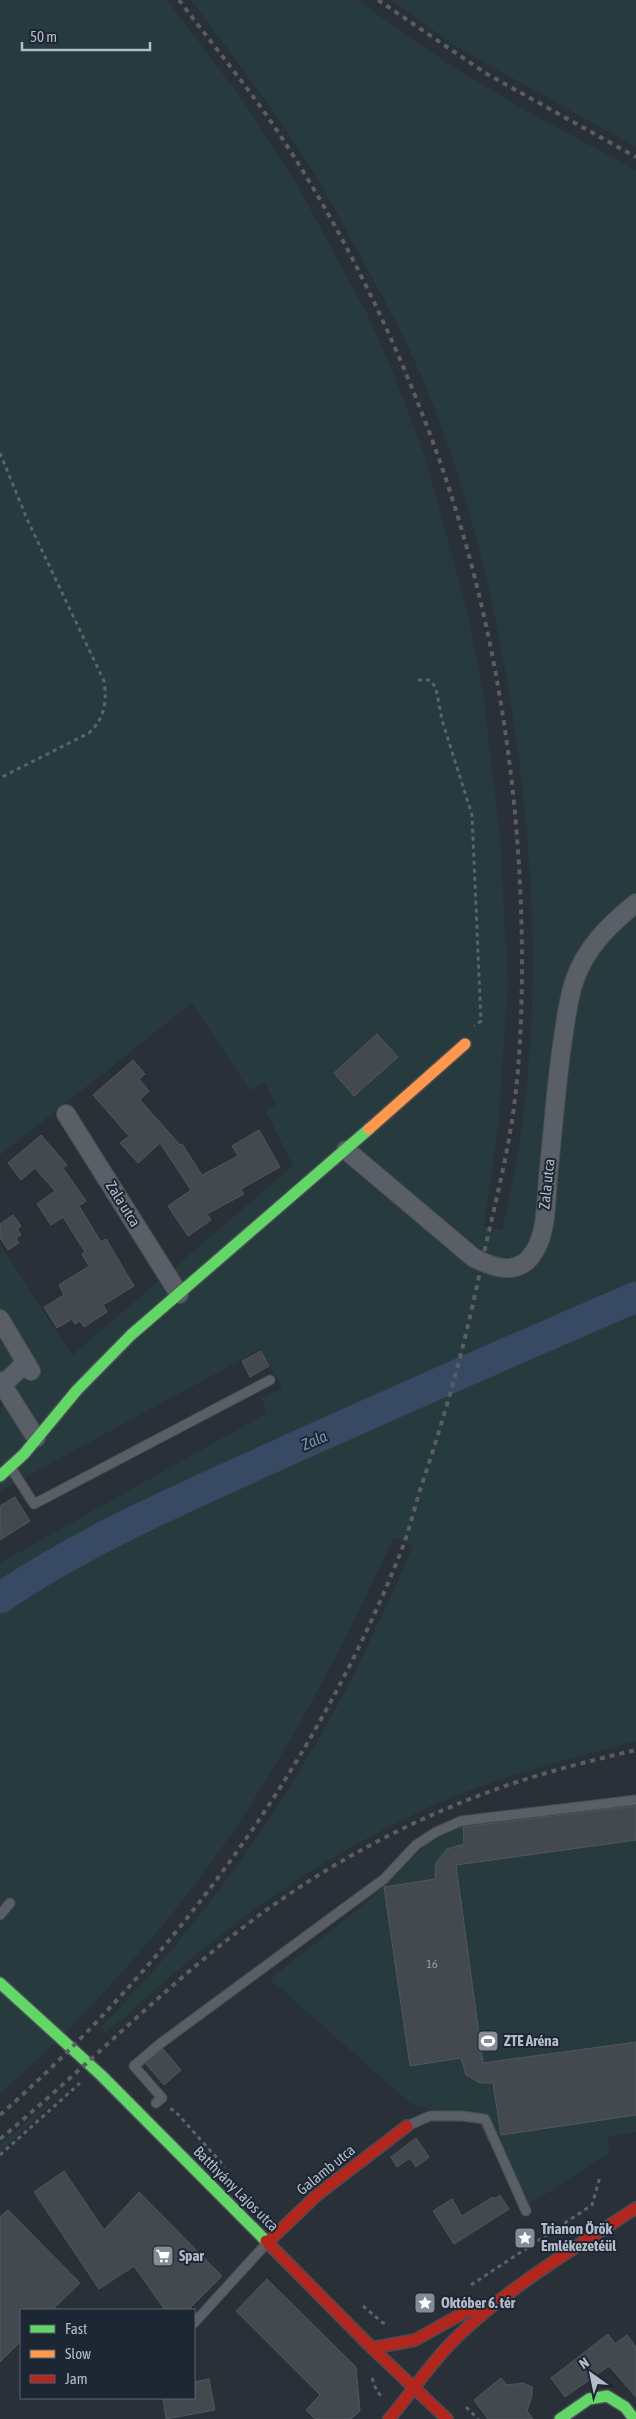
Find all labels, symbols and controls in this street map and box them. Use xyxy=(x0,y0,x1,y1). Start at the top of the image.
scale bar xyxy=(22,20,150,52)
text: 50 m xyxy=(30,28,57,45)
street label: Zala utca xyxy=(535,1158,558,1210)
street label: Zala utca xyxy=(103,1178,144,1230)
water label: Zala xyxy=(298,1426,330,1454)
house number: 16 xyxy=(426,1957,438,1971)
sports icon: ZTE Aréna xyxy=(476,2029,500,2053)
place label: ZTE Aréna xyxy=(504,2032,559,2049)
street label: Galamb utca xyxy=(293,2141,358,2198)
street label: Batthyány Lajos utca xyxy=(190,2143,282,2235)
place label: Trianon Örök Emlékezetéül xyxy=(541,2220,617,2254)
place icon: Trianon Örök Emlékezetéül xyxy=(513,2226,537,2250)
supermarket icon: Spar xyxy=(151,2244,175,2268)
place label: Spar xyxy=(179,2247,204,2264)
place icon: Október 6. tér xyxy=(413,2291,437,2315)
place label: Október 6. tér xyxy=(441,2294,516,2311)
legend xyxy=(20,2309,195,2399)
text: Fast xyxy=(65,2320,87,2337)
text: Slow xyxy=(65,2345,91,2362)
north arrow xyxy=(566,2349,616,2399)
text: N xyxy=(576,2354,592,2372)
text: Jam xyxy=(65,2370,88,2387)

